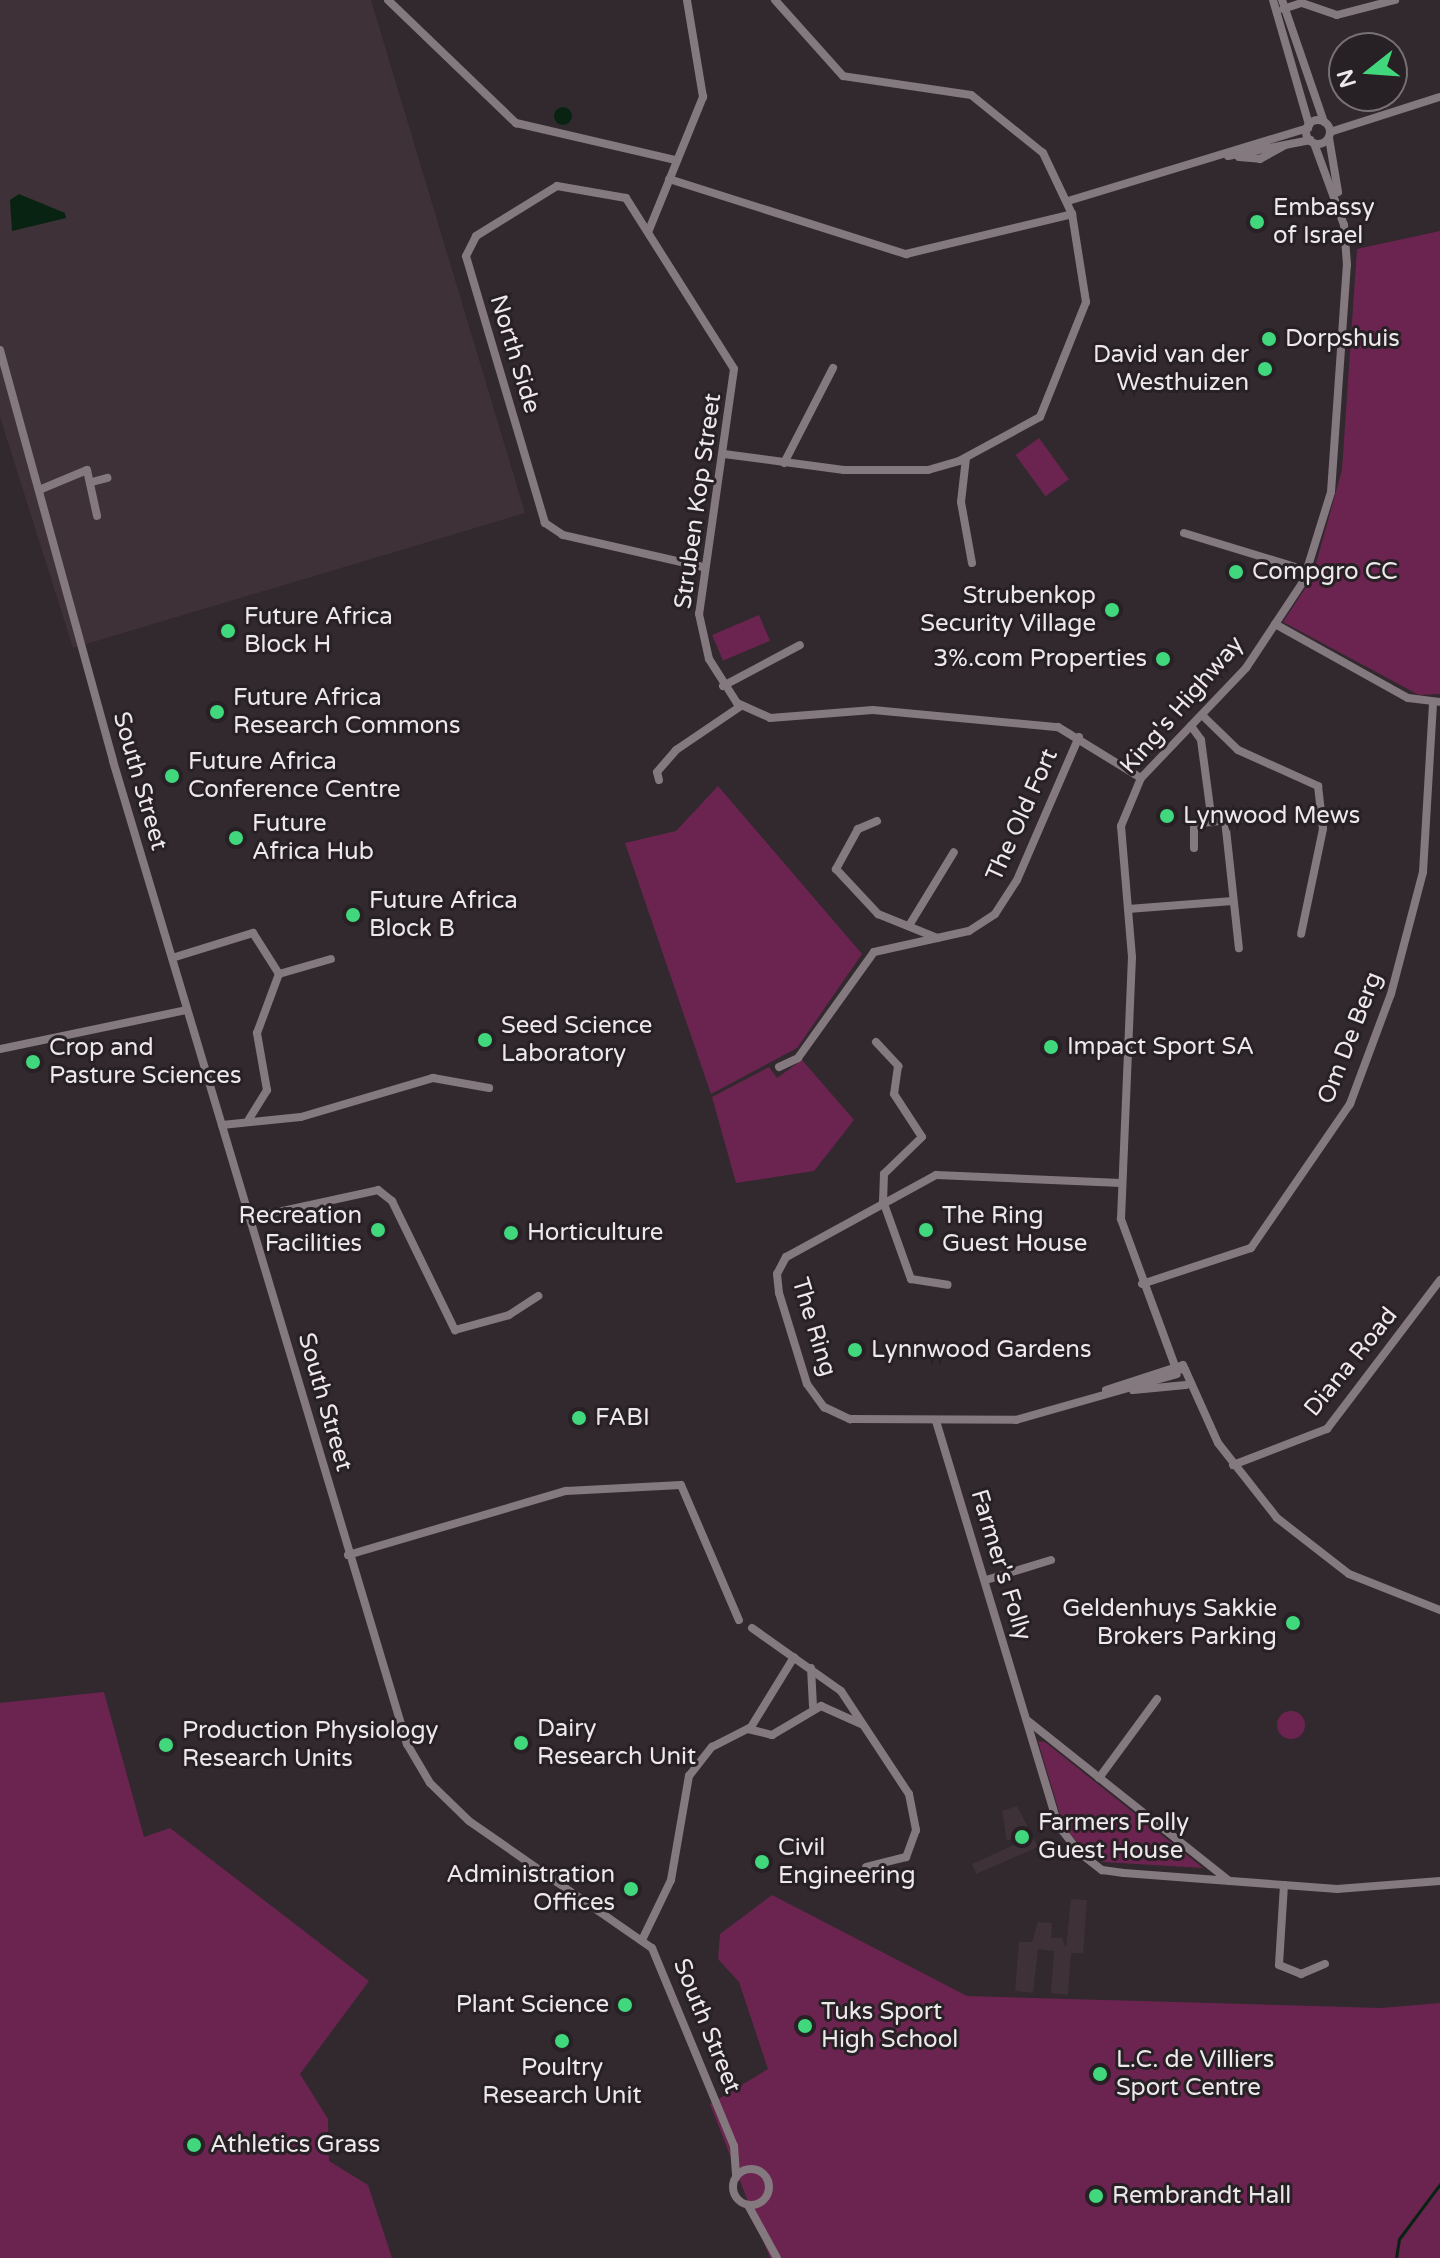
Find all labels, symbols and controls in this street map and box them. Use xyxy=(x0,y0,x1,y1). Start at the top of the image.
north arrow xyxy=(1328,32,1408,112)
text: N xyxy=(1332,66,1362,91)
place label: Embassy of Israel xyxy=(1273,194,1375,250)
marker: Embassy of Israel xyxy=(1248,213,1266,231)
street label: North Side xyxy=(483,291,547,417)
place label: Dorpshuis xyxy=(1285,325,1400,353)
marker: Dorpshuis xyxy=(1260,330,1278,348)
place label: David van der Westhuizen xyxy=(1093,341,1249,397)
marker: David van der Westhuizen xyxy=(1256,360,1274,378)
street label: Struben Kop Street xyxy=(669,391,727,611)
place label: Compgro CC xyxy=(1252,558,1398,586)
marker: Compgro CC xyxy=(1227,563,1245,581)
place label: Strubenkop Security Village xyxy=(920,582,1096,638)
marker: Strubenkop Security Village xyxy=(1103,601,1121,619)
place label: Future Africa Block H xyxy=(244,603,393,659)
marker: Future Africa Block H xyxy=(219,622,237,640)
street label: King's Highway xyxy=(1114,630,1250,780)
place label: 3%.com Properties xyxy=(933,645,1147,673)
marker: 3%.com Properties xyxy=(1154,650,1172,668)
place label: Future Africa Research Commons xyxy=(233,684,460,740)
marker: Future Africa Research Commons xyxy=(208,703,226,721)
street label: South Street xyxy=(107,708,173,854)
street label: The Old Fort xyxy=(980,744,1064,886)
place label: Future Africa Conference Centre xyxy=(188,748,401,804)
marker: Future Africa Conference Centre xyxy=(163,767,181,785)
place label: Lynwood Mews xyxy=(1183,802,1360,830)
marker: Lynwood Mews xyxy=(1158,807,1176,825)
place label: Future Africa Hub xyxy=(252,810,374,866)
marker: Future Africa Hub xyxy=(227,829,245,847)
place label: Future Africa Block B xyxy=(369,887,518,943)
marker: Future Africa Block B xyxy=(344,906,362,924)
street label: Om De Berg xyxy=(1312,968,1388,1108)
place label: Seed Science Laboratory xyxy=(501,1012,652,1068)
marker: Seed Science Laboratory xyxy=(476,1031,494,1049)
place label: Impact Sport SA xyxy=(1067,1033,1254,1061)
place label: Crop and Pasture Sciences xyxy=(49,1034,241,1090)
marker: Impact Sport SA xyxy=(1042,1038,1060,1056)
marker: Crop and Pasture Sciences xyxy=(24,1053,42,1071)
place label: Recreation Facilities xyxy=(239,1202,362,1258)
place label: The Ring Guest House xyxy=(942,1202,1087,1258)
place label: Horticulture xyxy=(527,1219,663,1247)
marker: Recreation Facilities xyxy=(369,1221,387,1239)
marker: The Ring Guest House xyxy=(917,1221,935,1239)
marker: Horticulture xyxy=(502,1224,520,1242)
street label: The Ring xyxy=(785,1274,843,1380)
street label: Diana Road xyxy=(1298,1302,1404,1422)
street label: South Street xyxy=(292,1329,358,1475)
place label: Lynnwood Gardens xyxy=(871,1336,1091,1364)
marker: Lynnwood Gardens xyxy=(846,1341,864,1359)
place label: FABI xyxy=(595,1404,650,1432)
marker: FABI xyxy=(570,1409,588,1427)
street label: Farmer's Folly xyxy=(964,1486,1038,1644)
place label: Geldenhuys Sakkie Brokers Parking xyxy=(1062,1595,1277,1651)
marker: Geldenhuys Sakkie Brokers Parking xyxy=(1284,1614,1302,1632)
place label: Dairy Research Unit xyxy=(537,1715,696,1771)
place label: Production Physiology Research Units xyxy=(182,1717,438,1773)
marker: Dairy Research Unit xyxy=(512,1734,530,1752)
marker: Production Physiology Research Units xyxy=(157,1736,175,1754)
place label: Farmers Folly Guest House xyxy=(1038,1809,1189,1865)
marker: Farmers Folly Guest House xyxy=(1013,1828,1031,1846)
place label: Civil Engineering xyxy=(778,1834,916,1890)
marker: Civil Engineering xyxy=(753,1853,771,1871)
place label: Administration Offices xyxy=(446,1861,615,1917)
marker: Administration Offices xyxy=(622,1880,640,1898)
street label: South Street xyxy=(667,1954,747,2098)
place label: Plant Science xyxy=(456,1991,609,2019)
marker: Plant Science xyxy=(616,1996,634,2014)
place label: Tuks Sport High School xyxy=(821,1998,958,2054)
marker: Tuks Sport High School xyxy=(796,2017,814,2035)
marker: Poultry Research Unit xyxy=(553,2032,571,2050)
place label: L.C. de Villiers Sport Centre xyxy=(1116,2046,1274,2102)
place label: Poultry Research Unit xyxy=(482,2054,642,2110)
marker: L.C. de Villiers Sport Centre xyxy=(1091,2065,1109,2083)
place label: Athletics Grass xyxy=(210,2131,380,2159)
marker: Athletics Grass xyxy=(185,2136,203,2154)
place label: Rembrandt Hall xyxy=(1112,2182,1291,2210)
marker: Rembrandt Hall xyxy=(1087,2187,1105,2205)

